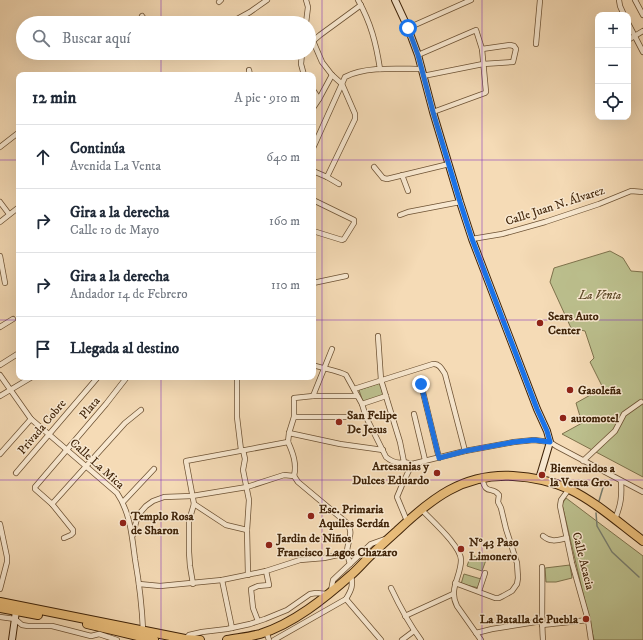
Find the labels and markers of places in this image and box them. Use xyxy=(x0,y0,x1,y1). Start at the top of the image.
place label: Sears Auto Center xyxy=(548,309,599,338)
marker: Sears Auto Center xyxy=(535,318,545,328)
place label: Gasoleña xyxy=(578,383,622,398)
marker: Gasoleña xyxy=(565,385,575,395)
place label: San Felipe De Jesus xyxy=(347,408,397,437)
place label: automotel xyxy=(571,411,619,426)
marker: automotel xyxy=(558,413,568,423)
marker: San Felipe De Jesus xyxy=(334,417,344,427)
place label: Artesanias y Dulces Eduardo xyxy=(352,459,429,488)
place label: Bienvenidos a la Venta Gro. xyxy=(549,461,616,490)
marker: Artesanias y Dulces Eduardo xyxy=(432,468,442,478)
marker: Bienvenidos a la Venta Gro. xyxy=(537,470,547,480)
place label: Esc. Primaria Aquiles Serdán xyxy=(318,502,390,531)
place label: Templo Rosa de Sharon xyxy=(130,509,195,538)
marker: Esc. Primaria Aquiles Serdán xyxy=(306,511,316,521)
marker: Templo Rosa de Sharon xyxy=(118,518,128,528)
place label: Jardin de Niños Francisco Lagos Chazaro xyxy=(275,531,398,560)
place label: N°43 Paso Limonero xyxy=(469,535,519,564)
marker: Jardin de Niños Francisco Lagos Chazaro xyxy=(264,540,274,550)
marker: N°43 Paso Limonero xyxy=(456,544,466,554)
place label: La Batalla de Puebla xyxy=(480,612,579,627)
marker: La Batalla de Puebla xyxy=(581,614,591,624)

